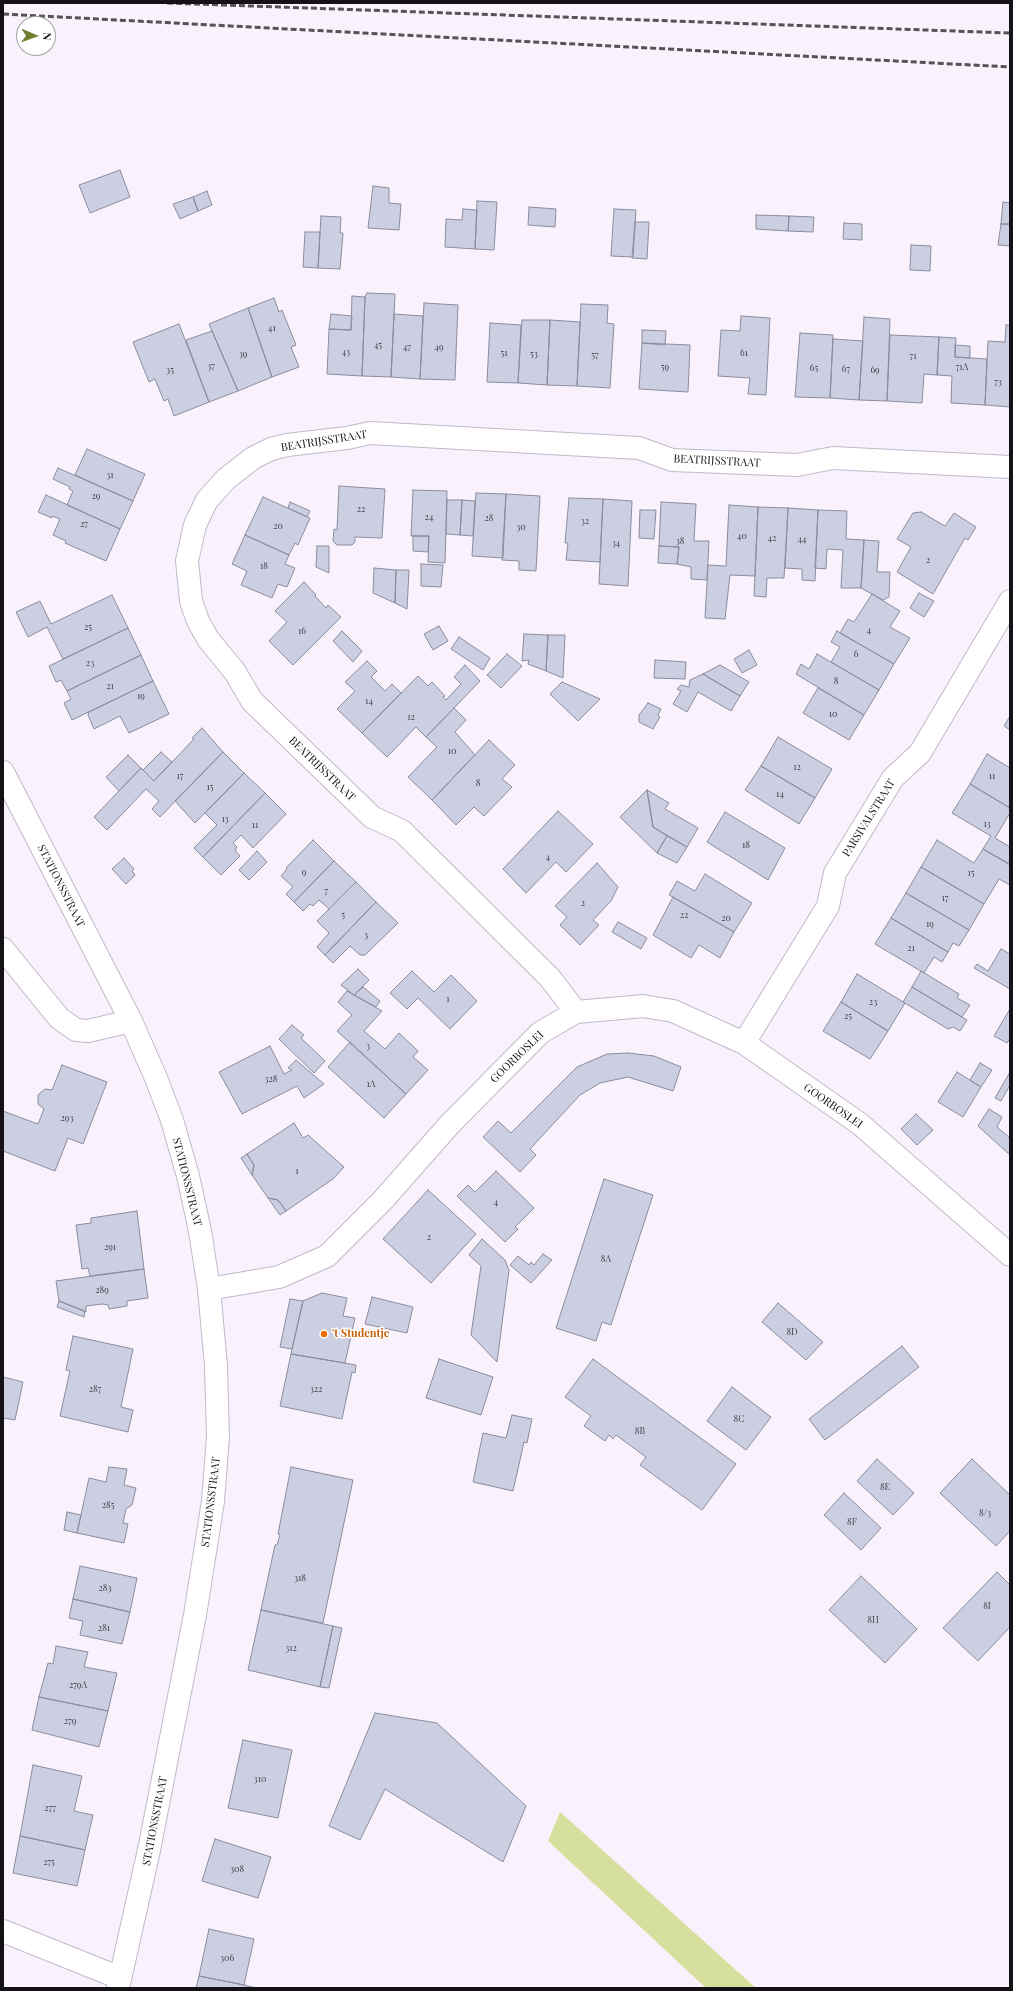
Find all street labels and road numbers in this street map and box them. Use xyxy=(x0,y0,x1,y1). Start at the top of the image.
street label: BEATRIJSSTRAAT xyxy=(280,428,368,454)
street label: BEATRIJSSTRAAT xyxy=(673,452,761,470)
street label: BEATRIJSSTRAAT xyxy=(286,734,358,804)
street label: PARSIVALSTRAAT xyxy=(840,777,898,859)
street label: STATIONSSTRAAT xyxy=(34,843,88,929)
street label: GOORBOSLEI xyxy=(488,1028,546,1086)
street label: GOORBOSLEI xyxy=(801,1081,865,1131)
street label: STATIONSSTRAAT xyxy=(170,1136,204,1228)
street label: STATIONSSTRAAT xyxy=(199,1456,223,1548)
street label: STATIONSSTRAAT xyxy=(140,1775,170,1867)

